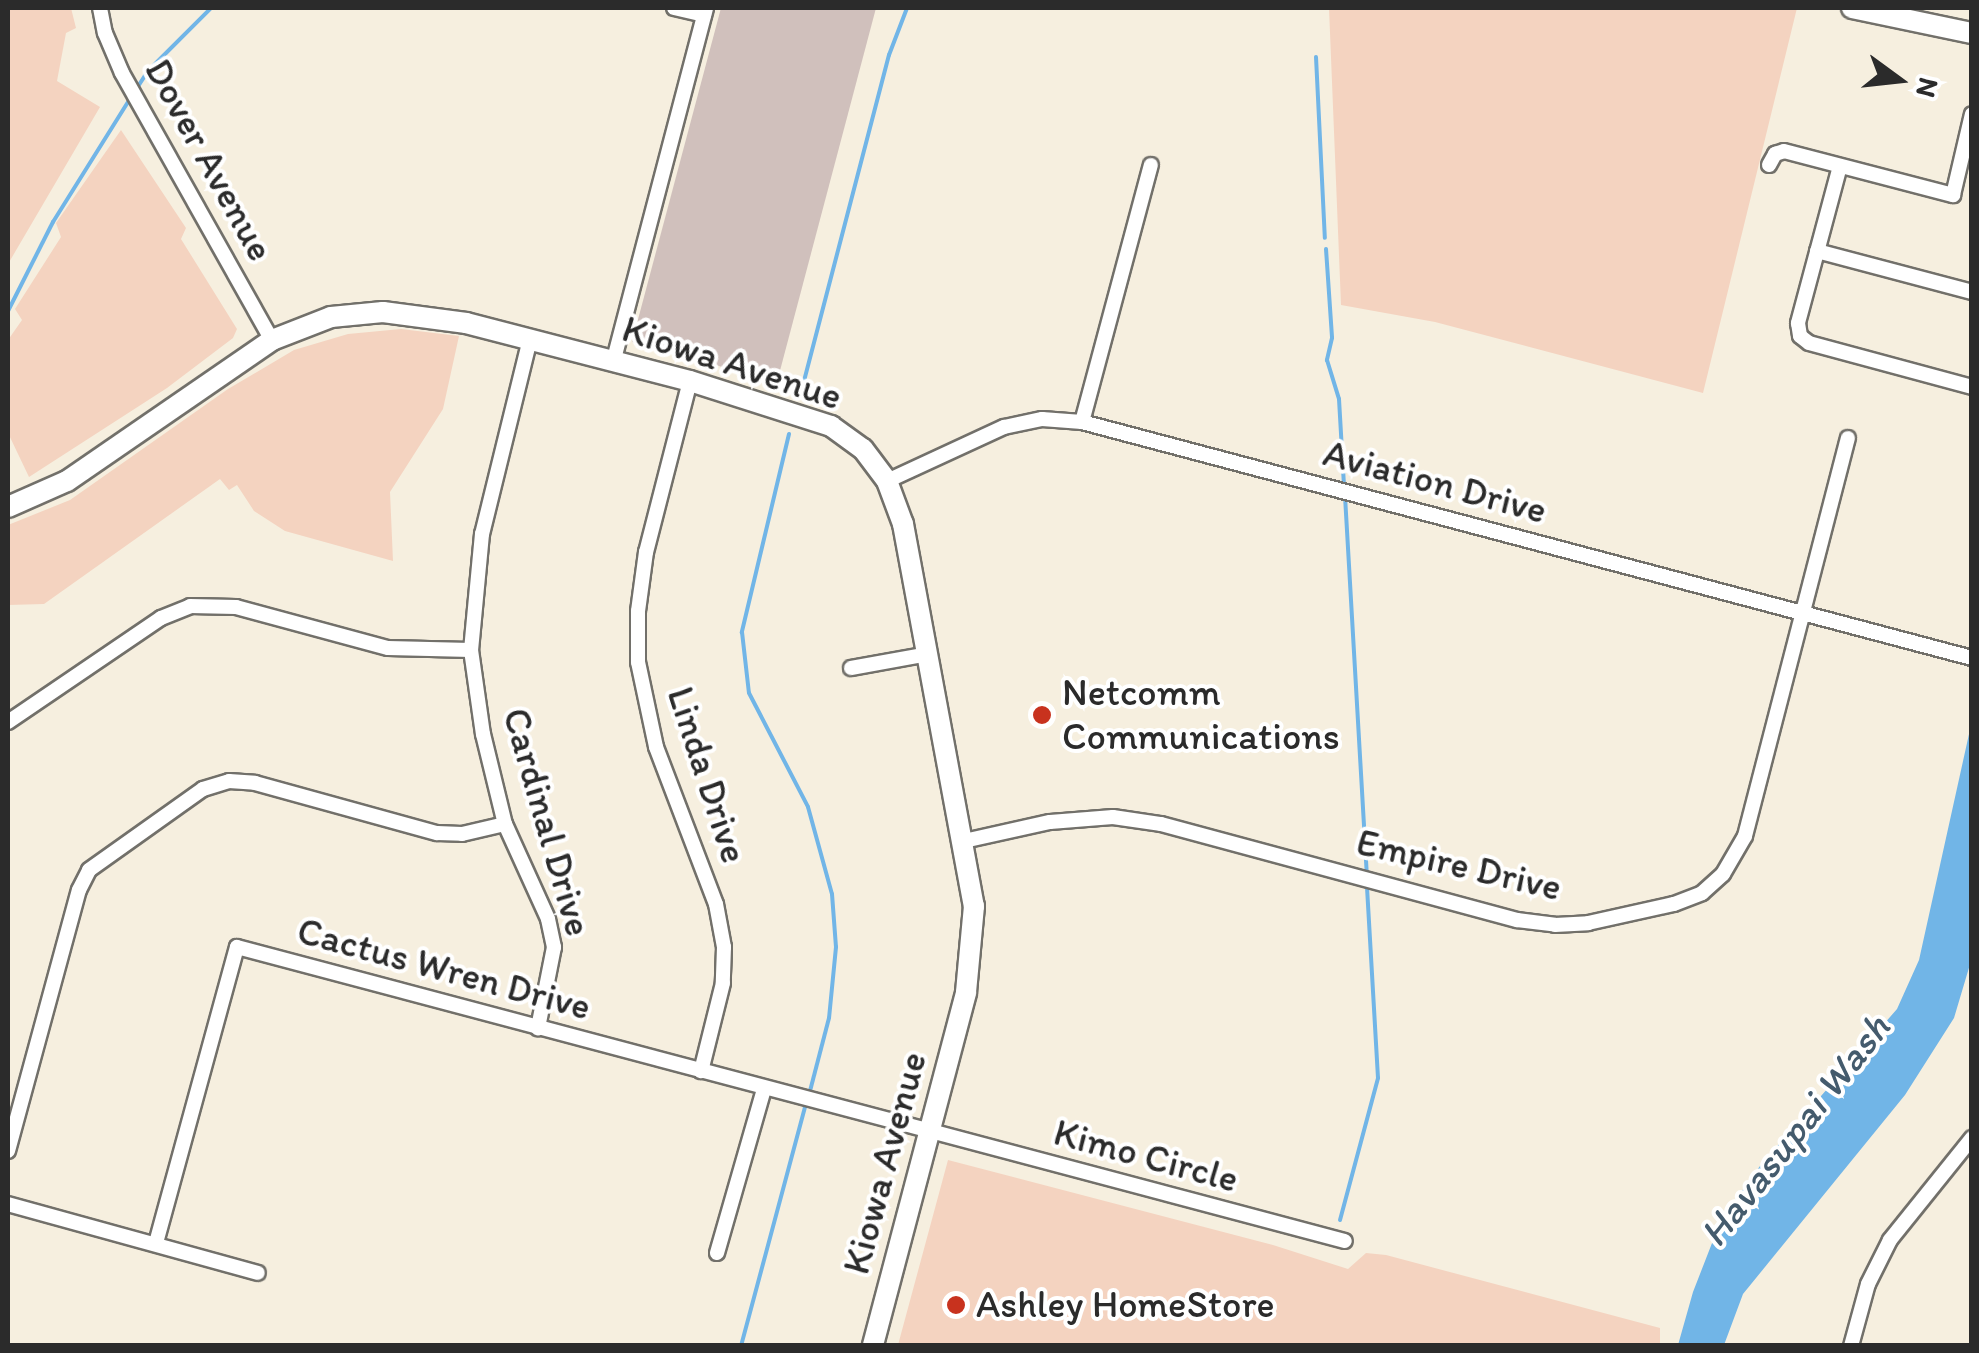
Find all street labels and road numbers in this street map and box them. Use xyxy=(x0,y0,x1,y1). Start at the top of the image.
street label: Dover Avenue xyxy=(135,52,283,268)
street label: Kiowa Avenue xyxy=(617,306,847,420)
street label: Aviation Drive xyxy=(1319,430,1551,534)
street label: Linda Drive xyxy=(657,681,757,869)
street label: Cardinal Drive xyxy=(493,702,601,942)
street label: Empire Drive xyxy=(1352,819,1566,911)
street label: Cactus Wren Drive xyxy=(292,908,596,1030)
street label: Kiowa Avenue xyxy=(834,1048,936,1278)
street label: Kimo Circle xyxy=(1049,1109,1243,1203)

